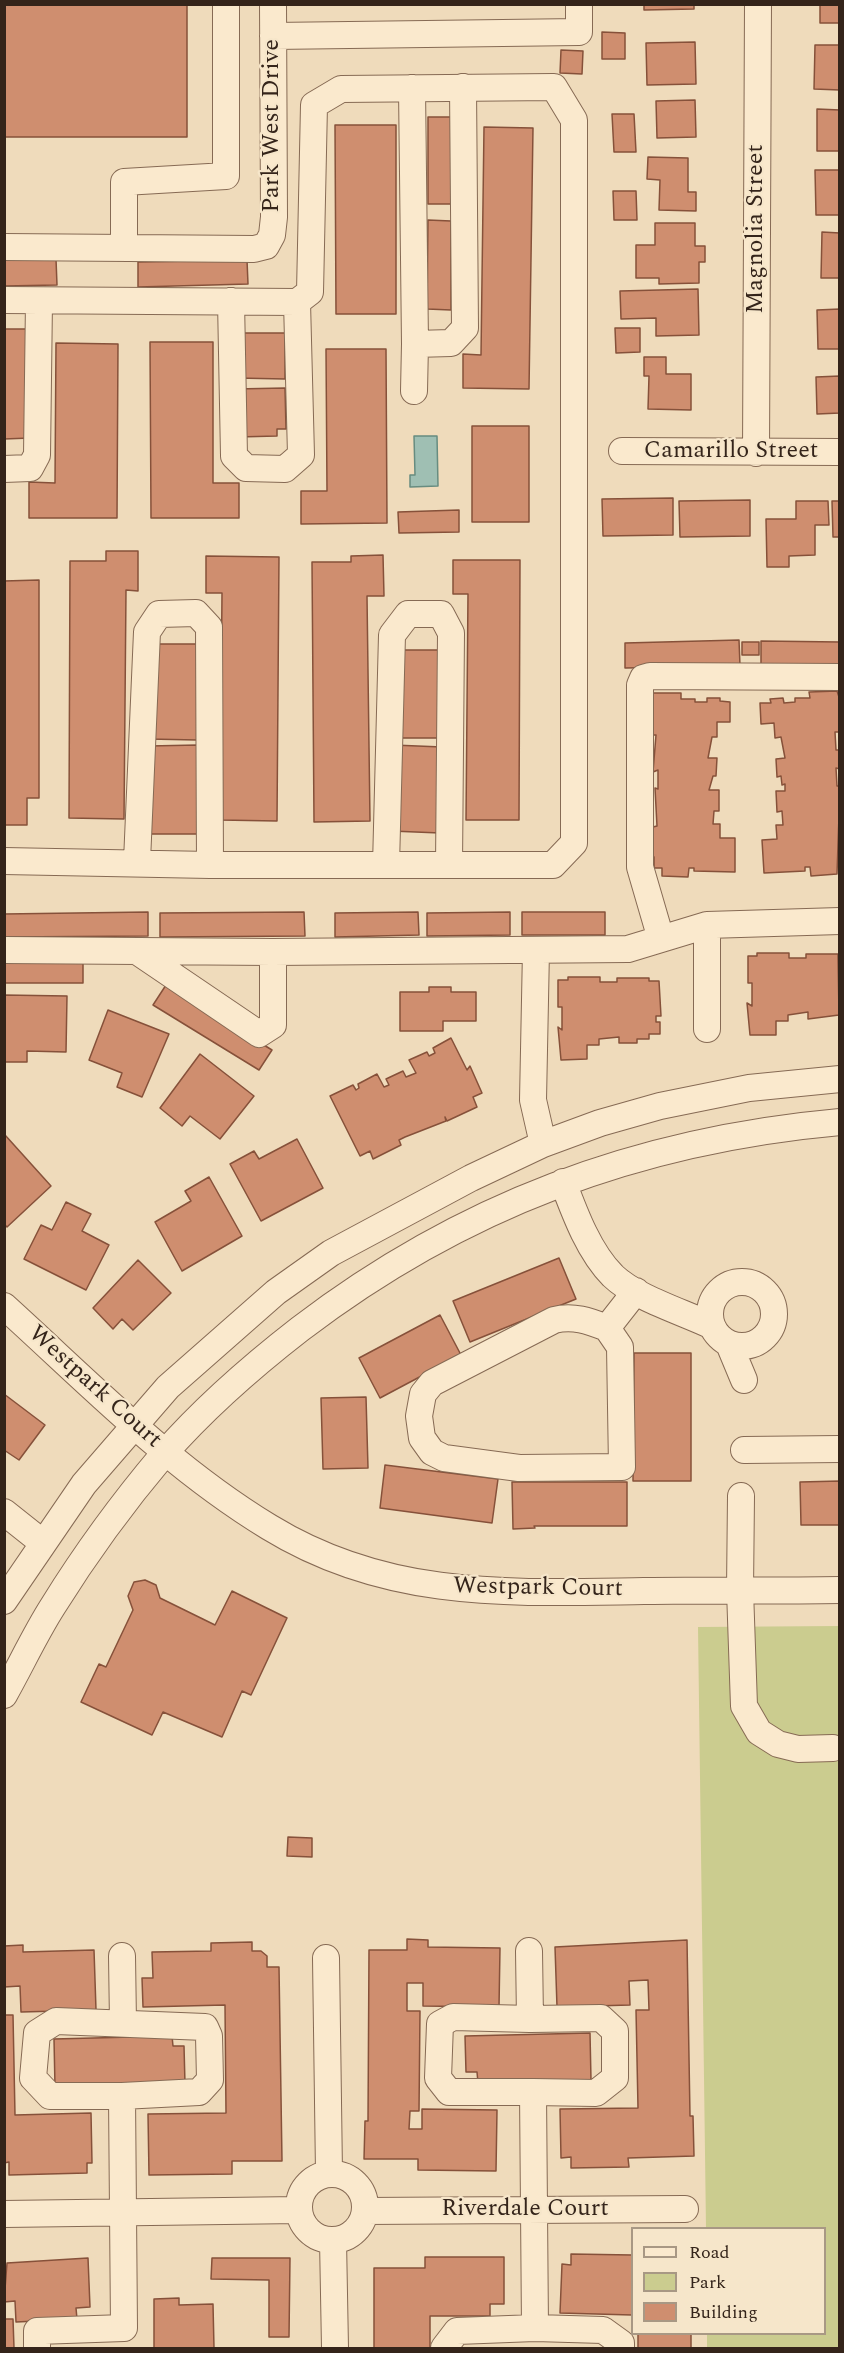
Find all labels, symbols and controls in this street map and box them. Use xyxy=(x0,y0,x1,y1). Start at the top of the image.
street label: Park West Drive xyxy=(259,39,287,213)
street label: Magnolia Street xyxy=(743,144,771,314)
street label: Camarillo Street xyxy=(644,438,818,466)
street label: Westpark Court xyxy=(21,1320,167,1456)
street label: Westpark Court xyxy=(453,1573,623,1605)
street label: Riverdale Court xyxy=(441,2196,609,2224)
legend xyxy=(631,2227,826,2335)
text: Road xyxy=(689,2239,730,2266)
text: Park xyxy=(689,2269,726,2296)
text: Building xyxy=(689,2299,758,2326)

